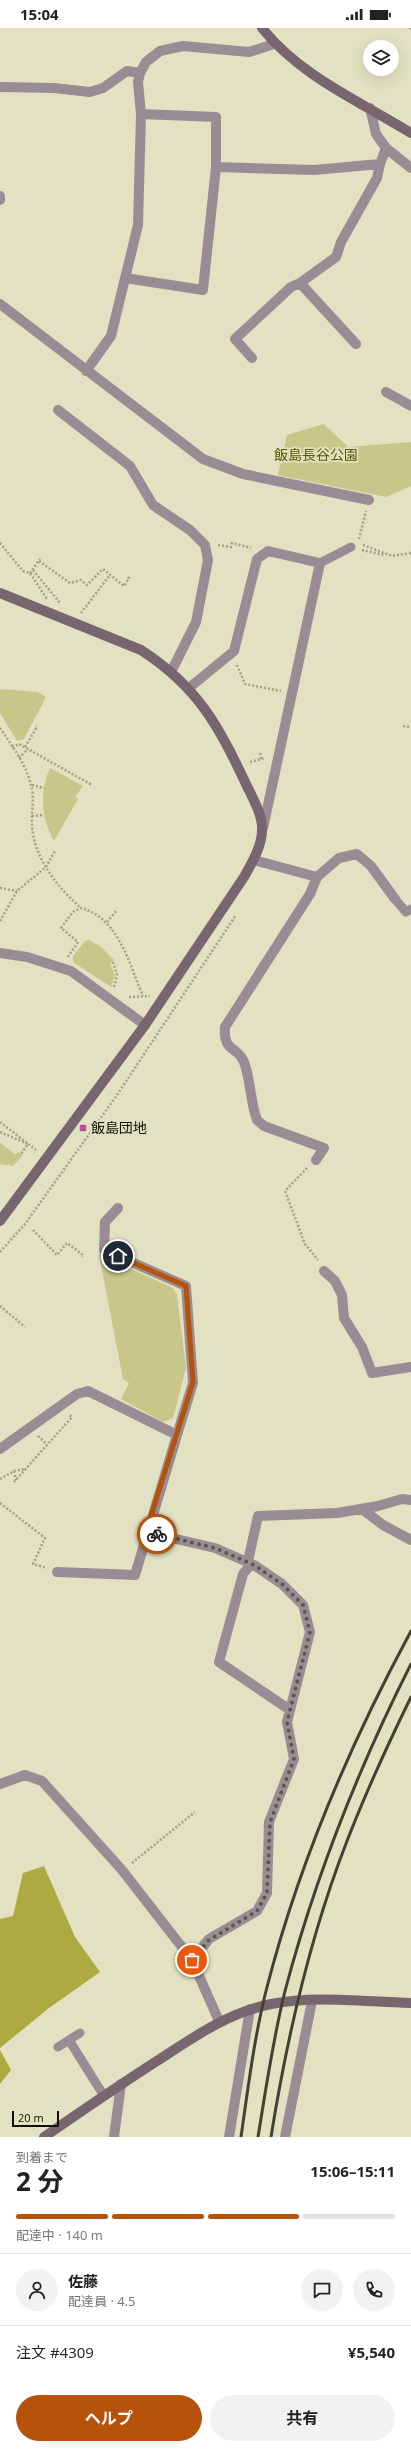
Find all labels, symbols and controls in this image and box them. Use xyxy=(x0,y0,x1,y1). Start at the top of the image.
text: 15:04 xyxy=(20,4,59,24)
map controls xyxy=(363,40,399,76)
button: layers xyxy=(363,40,399,76)
park label: 飯島長谷公園 xyxy=(274,445,358,464)
place label: 飯島団地 xyxy=(91,1118,147,1137)
marker: 飯島団地 xyxy=(78,1123,88,1133)
pin xyxy=(101,1239,135,1273)
icon: home xyxy=(107,1245,129,1267)
courier xyxy=(137,1514,177,1554)
icon: bike xyxy=(146,1523,168,1545)
pin xyxy=(175,1943,209,1977)
icon: bag xyxy=(181,1949,203,1971)
scale bar xyxy=(12,2109,59,2128)
text: 20 m xyxy=(18,2110,44,2125)
text: 到着まで xyxy=(16,2148,68,2166)
text: 15:06–15:11 xyxy=(310,2161,395,2181)
text: 2 分 xyxy=(16,2163,64,2199)
text: 配達中 · 140 m xyxy=(16,2226,103,2244)
button: person xyxy=(16,2269,58,2311)
button: chat xyxy=(301,2269,343,2311)
button: phone xyxy=(353,2269,395,2311)
text: 佐藤 xyxy=(68,2271,98,2291)
text: 配達員 · 4.5 xyxy=(68,2292,135,2310)
text: 注文 #4309 xyxy=(16,2342,94,2362)
text: ¥5,540 xyxy=(348,2342,395,2362)
button: ヘルプ xyxy=(16,2395,202,2441)
button: 共有 xyxy=(210,2395,395,2441)

